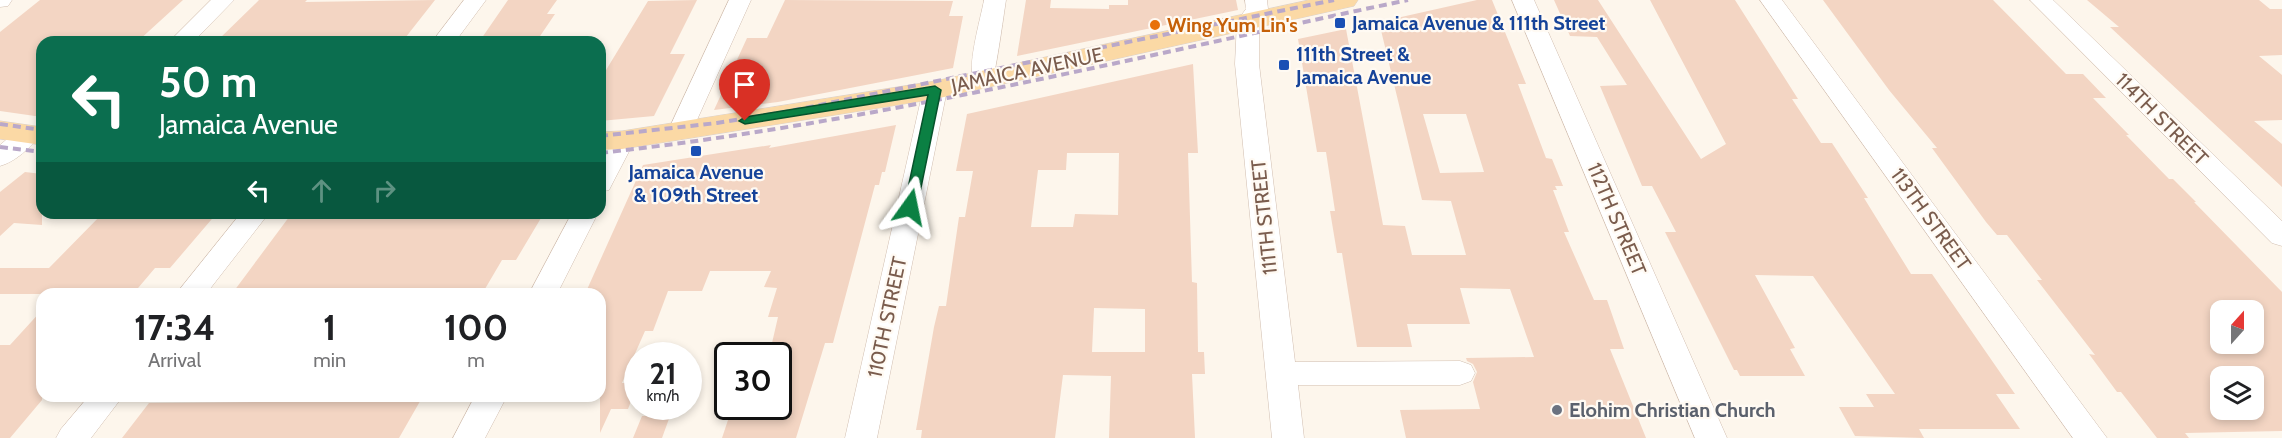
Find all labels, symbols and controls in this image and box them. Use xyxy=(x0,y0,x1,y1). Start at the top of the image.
place label: Jamaica Avenue & 111th Street xyxy=(1351,11,1606,35)
place label: Wing Yum Lin's xyxy=(1167,13,1298,37)
marker: Jamaica Avenue & 111th Street xyxy=(1333,16,1347,30)
marker: Wing Yum Lin's xyxy=(1148,18,1162,32)
street label: JAMAICA AVENUE xyxy=(948,42,1105,98)
place label: 111th Street & Jamaica Avenue xyxy=(1295,42,1431,89)
text: 50 m xyxy=(159,56,257,108)
marker: 111th Street & Jamaica Avenue xyxy=(1277,58,1291,72)
pin xyxy=(719,59,770,121)
icon: left xyxy=(60,60,138,138)
icon: arrive xyxy=(728,68,761,101)
street label: 114TH STREET xyxy=(2111,68,2213,170)
text: Jamaica Avenue xyxy=(159,108,338,141)
marker: Jamaica Avenue & 109th Street xyxy=(689,144,703,158)
street label: 111TH STREET xyxy=(1246,158,1282,276)
street label: 112TH STREET xyxy=(1583,159,1652,279)
place label: Jamaica Avenue & 109th Street xyxy=(627,160,764,207)
street label: 113TH STREET xyxy=(1886,163,1976,275)
icon: left xyxy=(242,174,275,207)
icon: ahead xyxy=(305,174,338,207)
icon: right xyxy=(368,174,401,207)
position arrow xyxy=(878,175,942,239)
street label: 110TH STREET xyxy=(862,254,912,380)
north arrow xyxy=(2210,300,2264,354)
map controls xyxy=(2210,300,2264,420)
text: 17:34 xyxy=(134,305,215,349)
text: 1 xyxy=(323,305,336,349)
text: 100 xyxy=(444,305,508,349)
speed limit sign: 30 xyxy=(714,342,792,420)
text: Arrival xyxy=(148,348,201,372)
text: min xyxy=(313,348,346,372)
text: m xyxy=(467,348,485,372)
text: 21 xyxy=(650,355,676,392)
button: layers xyxy=(2210,366,2264,420)
text: km/h xyxy=(647,387,679,405)
place label: Elohim Christian Church xyxy=(1569,398,1776,422)
marker: Elohim Christian Church xyxy=(1550,403,1564,417)

